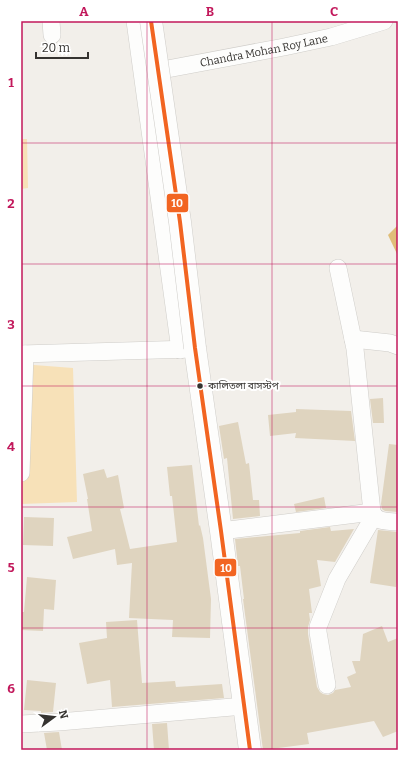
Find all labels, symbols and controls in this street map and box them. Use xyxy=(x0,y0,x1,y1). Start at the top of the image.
text: A xyxy=(79,4,89,19)
text: B xyxy=(206,4,214,19)
text: C xyxy=(330,4,338,19)
street label: Chandra Mohan Roy Lane xyxy=(199,31,329,69)
scale bar xyxy=(36,34,88,60)
text: 20 m xyxy=(42,41,71,55)
text: 1 xyxy=(8,75,14,90)
line badge: 10 xyxy=(166,193,189,213)
text: 2 xyxy=(7,196,15,211)
text: 10 xyxy=(171,197,183,210)
text: 3 xyxy=(7,317,15,332)
place label: কালিতলা বাসস্টপ xyxy=(207,380,280,392)
marker: কালিতলা বাসস্টপ xyxy=(195,381,205,391)
text: 4 xyxy=(7,439,15,454)
line badge: 10 xyxy=(214,558,237,577)
text: 5 xyxy=(7,560,15,575)
text: 10 xyxy=(220,562,232,575)
text: 6 xyxy=(7,681,15,696)
north arrow xyxy=(34,697,74,737)
text: N xyxy=(56,709,71,721)

